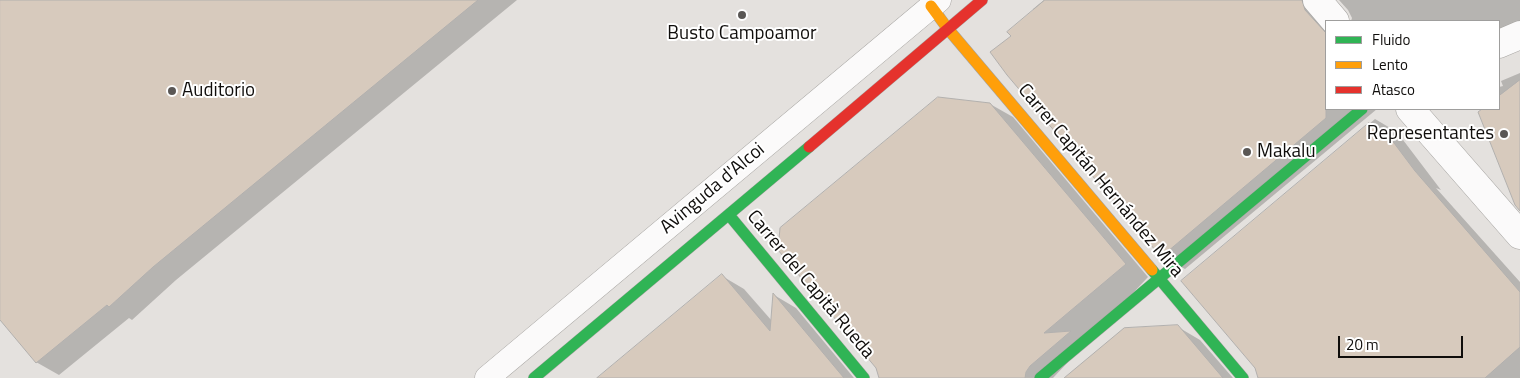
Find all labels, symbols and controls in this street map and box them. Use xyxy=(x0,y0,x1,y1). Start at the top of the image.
marker: Busto Campoamor xyxy=(736,9,748,21)
legend xyxy=(1325,20,1500,110)
place label: Busto Campoamor xyxy=(667,23,817,45)
text: Fluido xyxy=(1372,28,1410,51)
text: Lento xyxy=(1372,53,1408,76)
text: Atasco xyxy=(1372,78,1415,101)
place label: Auditorio xyxy=(182,80,255,102)
street label: Carrer Capitán Hernández Mira xyxy=(1012,80,1188,282)
marker: Auditorio xyxy=(166,85,178,97)
place label: Representantes xyxy=(1367,123,1494,145)
marker: Representantes xyxy=(1498,128,1510,140)
street label: Avinguda d'Alcoi xyxy=(656,139,770,239)
place label: Makalu xyxy=(1257,141,1316,163)
marker: Makalu xyxy=(1241,146,1253,158)
street label: Carrer del Capità Rueda xyxy=(741,206,879,364)
scale bar xyxy=(1340,326,1465,358)
text: 20 m xyxy=(1346,333,1379,356)

